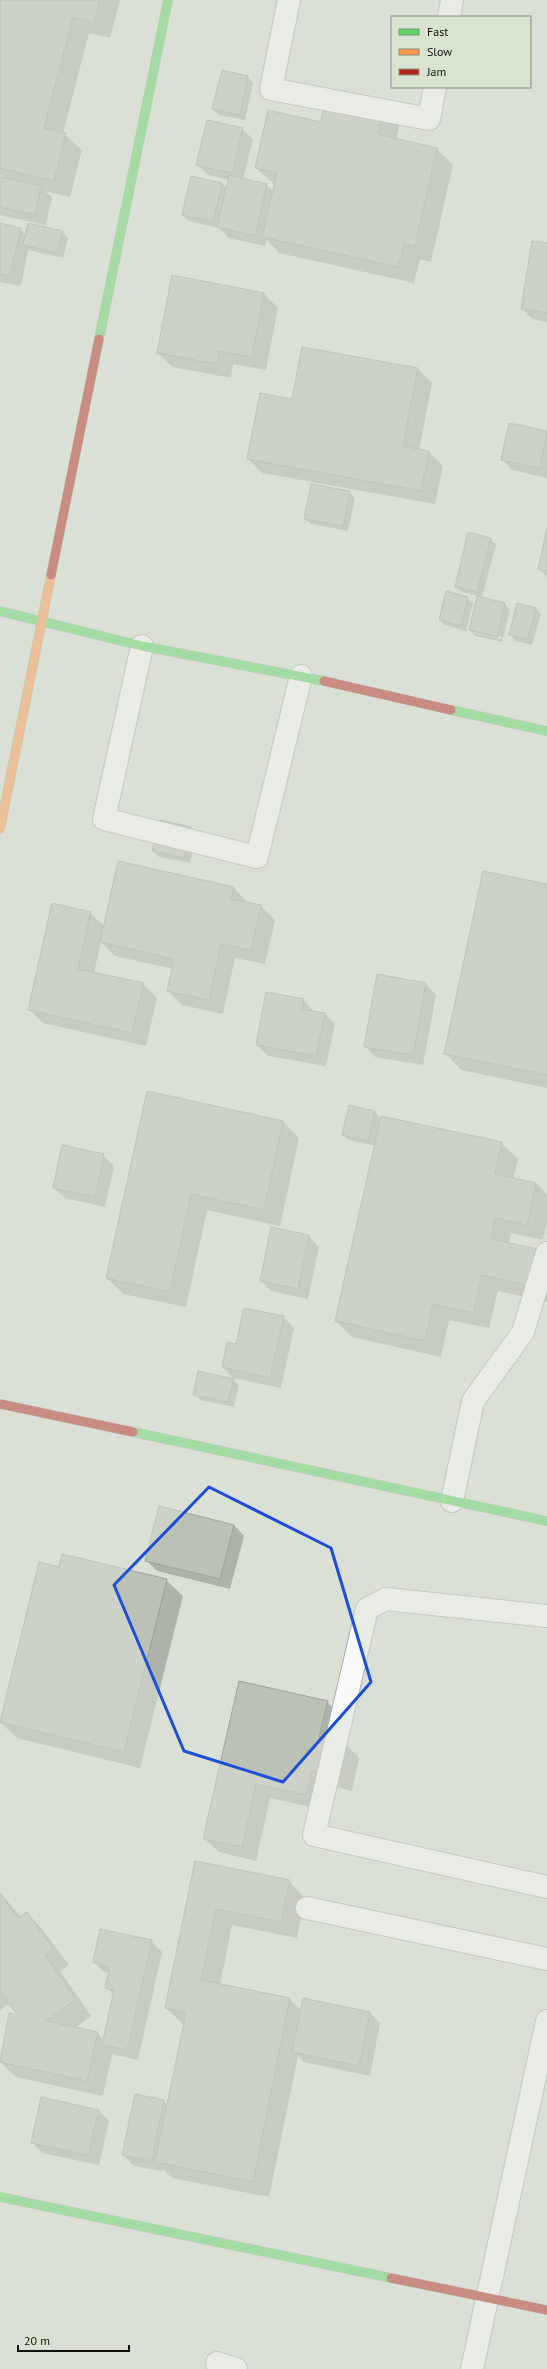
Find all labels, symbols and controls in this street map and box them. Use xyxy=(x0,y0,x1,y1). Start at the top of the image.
legend xyxy=(391,16,531,88)
text: Fast xyxy=(427,24,448,39)
text: Slow xyxy=(427,44,452,59)
text: Jam xyxy=(426,64,446,79)
scale bar xyxy=(18,2327,129,2353)
text: 20 m xyxy=(24,2333,50,2348)

